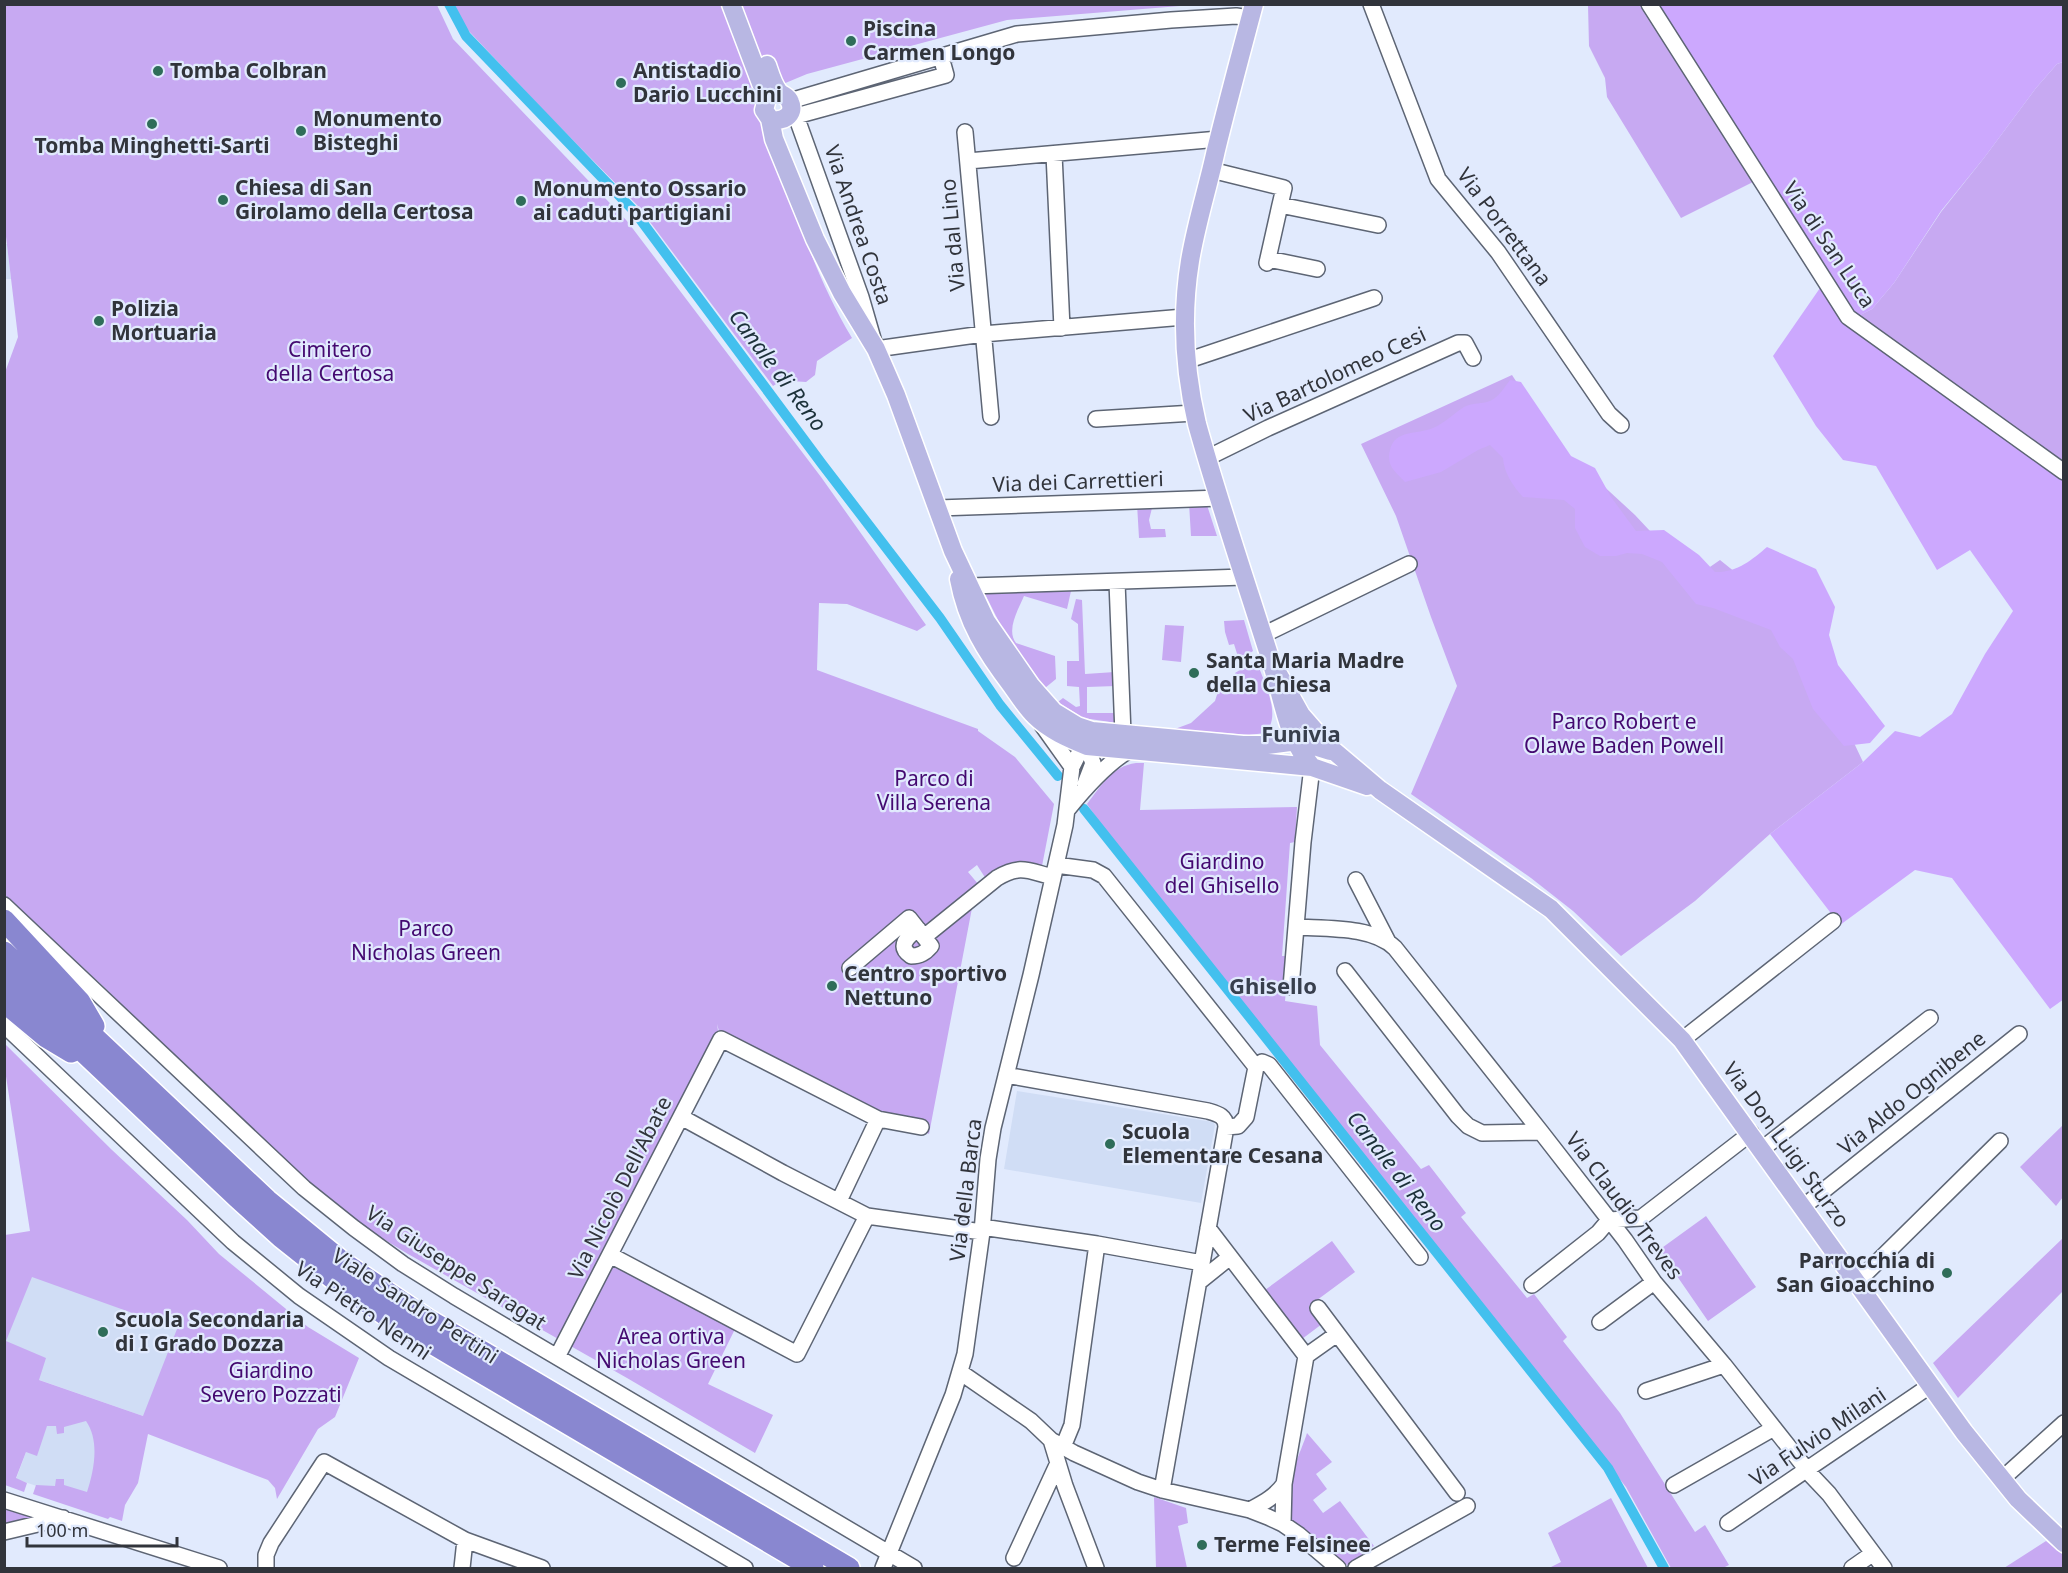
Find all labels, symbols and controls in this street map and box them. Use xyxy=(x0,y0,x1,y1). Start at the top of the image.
place label: Piscina Carmen Longo xyxy=(863,14,1015,66)
marker: Piscina Carmen Longo xyxy=(844,34,858,48)
place label: Tomba Colbran xyxy=(170,56,327,84)
place label: Antistadio Dario Lucchini xyxy=(633,56,782,108)
marker: Tomba Colbran xyxy=(151,64,165,78)
marker: Antistadio Dario Lucchini xyxy=(614,76,628,90)
place label: Monumento Bisteghi xyxy=(313,104,442,156)
marker: Tomba Minghetti-Sarti xyxy=(145,117,159,131)
marker: Monumento Bisteghi xyxy=(294,124,308,138)
place label: Tomba Minghetti-Sarti xyxy=(35,131,269,159)
street label: Via Andrea Costa xyxy=(818,141,899,308)
street label: Via Porrettana xyxy=(1451,162,1558,291)
place label: Chiesa di San Girolamo della Certosa xyxy=(235,173,474,225)
place label: Monumento Ossario ai caduti partigiani xyxy=(533,174,747,226)
street label: Via di San Luca xyxy=(1777,176,1882,313)
street label: Via dal Lino xyxy=(933,178,971,293)
marker: Chiesa di San Girolamo della Certosa xyxy=(216,193,230,207)
marker: Monumento Ossario ai caduti partigiani xyxy=(514,194,528,208)
place label: Polizia Mortuaria xyxy=(111,294,217,346)
water label: Canale di Reno xyxy=(723,302,835,437)
marker: Polizia Mortuaria xyxy=(92,314,106,328)
street label: Via Bartolomeo Cesi xyxy=(1239,320,1430,429)
park label: Cimitero della Certosa xyxy=(266,335,394,387)
street label: Via dei Carrettieri xyxy=(992,464,1164,498)
place label: Santa Maria Madre della Chiesa xyxy=(1206,646,1404,698)
marker: Santa Maria Madre della Chiesa xyxy=(1187,666,1201,680)
park label: Parco Robert e Olawe Baden Powell xyxy=(1524,707,1724,759)
district label: Funivia xyxy=(1261,718,1341,748)
park label: Parco di Villa Serena xyxy=(877,764,991,816)
park label: Giardino del Ghisello xyxy=(1165,847,1279,899)
park label: Parco Nicholas Green xyxy=(351,914,501,966)
place label: Centro sportivo Nettuno xyxy=(844,959,1007,1011)
district label: Ghisello xyxy=(1229,970,1317,1000)
marker: Centro sportivo Nettuno xyxy=(825,979,839,993)
street label: Via Aldo Ognibene xyxy=(1832,1024,1991,1161)
street label: Via Don Luigi Sturzo xyxy=(1717,1056,1856,1233)
street label: Via Nicolò Dell'Abate xyxy=(561,1091,677,1284)
water label: Canale di Reno xyxy=(1341,1104,1455,1237)
street label: Via della Barca xyxy=(942,1117,988,1263)
place label: Scuola Elementare Cesana xyxy=(1122,1117,1323,1169)
street label: Via Claudio Treves xyxy=(1560,1126,1690,1285)
marker: Scuola Elementare Cesana xyxy=(1103,1137,1117,1151)
street label: Via Giuseppe Saragat xyxy=(361,1198,552,1336)
street label: Viale Sandro Pertini xyxy=(327,1241,504,1369)
place label: Parrocchia di San Gioacchino xyxy=(1776,1246,1935,1298)
street label: Via Pietro Nenni xyxy=(290,1254,437,1366)
marker: Parrocchia di San Gioacchino xyxy=(1940,1266,1954,1280)
place label: Scuola Secondaria di I Grado Dozza xyxy=(115,1305,304,1357)
park label: Area ortiva Nicholas Green xyxy=(596,1322,746,1374)
marker: Scuola Secondaria di I Grado Dozza xyxy=(96,1325,110,1339)
park label: Giardino Severo Pozzati xyxy=(200,1356,342,1408)
street label: Via Fulvio Milani xyxy=(1744,1380,1891,1492)
scale bar xyxy=(27,1510,177,1548)
text: 100 m xyxy=(36,1518,88,1542)
place label: Terme Felsinee xyxy=(1214,1530,1371,1558)
marker: Terme Felsinee xyxy=(1195,1538,1209,1552)

